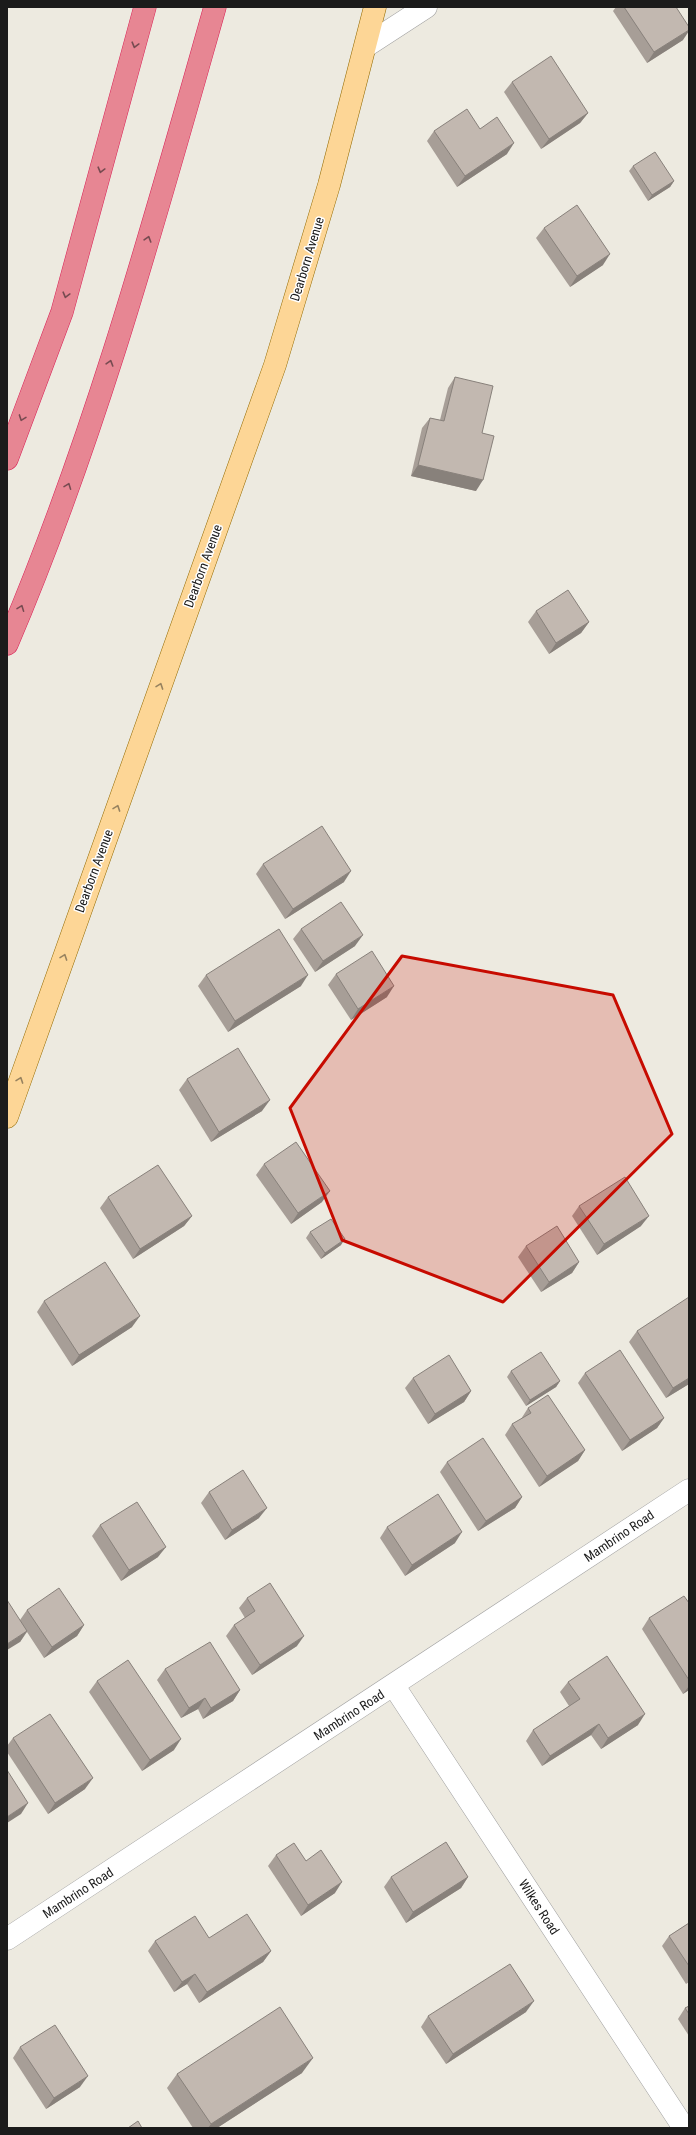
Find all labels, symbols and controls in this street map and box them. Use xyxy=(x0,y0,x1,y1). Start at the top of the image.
one-way arrow xyxy=(131,41,140,48)
one-way arrow xyxy=(97,167,105,173)
street label: Dearborn Avenue xyxy=(287,215,327,303)
one-way arrow xyxy=(143,236,152,243)
one-way arrow xyxy=(62,292,71,299)
one-way arrow xyxy=(105,360,114,367)
one-way arrow xyxy=(19,414,27,421)
one-way arrow xyxy=(64,483,72,490)
street label: Dearborn Avenue xyxy=(181,522,225,610)
one-way arrow xyxy=(17,604,25,611)
one-way arrow xyxy=(156,683,164,690)
one-way arrow xyxy=(112,805,120,812)
street label: Dearborn Avenue xyxy=(72,827,116,915)
one-way arrow xyxy=(59,954,67,961)
one-way arrow xyxy=(15,1076,24,1083)
street label: Mambrino Road xyxy=(581,1507,657,1565)
street label: Mambrino Road xyxy=(311,1687,387,1743)
street label: Mambrino Road xyxy=(40,1865,116,1921)
street label: Wilkes Road xyxy=(516,1877,562,1937)

